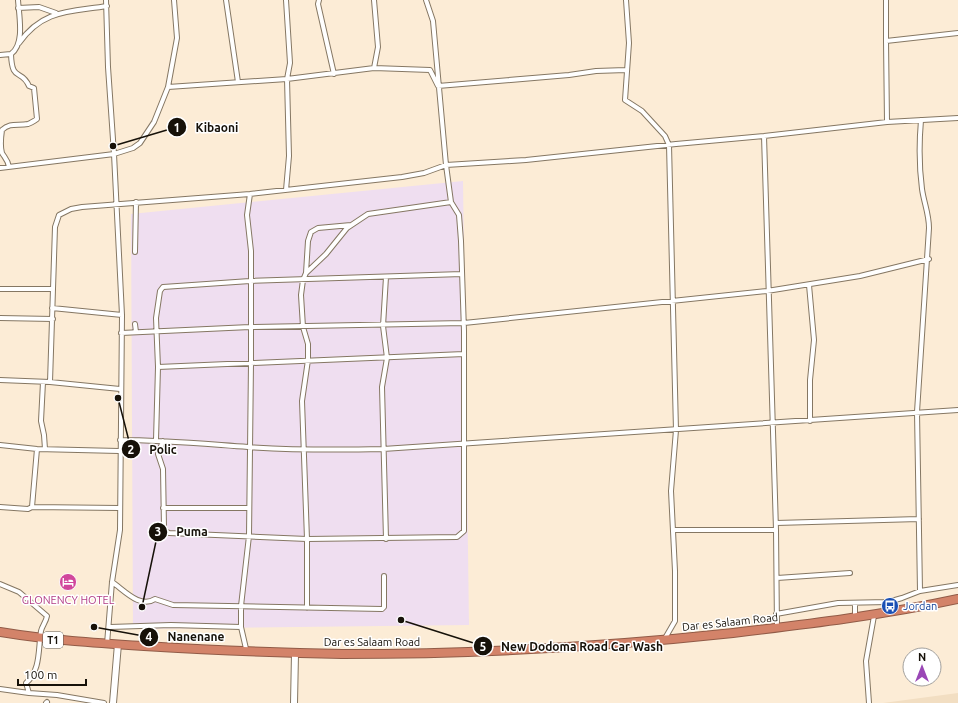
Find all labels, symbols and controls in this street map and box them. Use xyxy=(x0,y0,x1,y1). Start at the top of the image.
callout: Kibaoni xyxy=(167,115,246,139)
text: 1 xyxy=(174,121,180,134)
text: Kibaoni xyxy=(196,121,238,134)
callout: Polic xyxy=(121,437,185,461)
text: 2 xyxy=(128,443,135,456)
text: Polic xyxy=(149,443,177,456)
callout: Puma xyxy=(148,520,215,544)
text: 3 xyxy=(155,525,161,538)
text: Puma xyxy=(176,525,208,538)
hotel icon: GLONENCY HOTEL xyxy=(58,572,78,592)
place label: GLONENCY HOTEL xyxy=(22,594,115,606)
bus stop icon: Jordan xyxy=(880,596,900,616)
place label: Jordan xyxy=(903,600,937,612)
street label: Dar es Salaam Road xyxy=(681,611,779,633)
callout: Nanenane xyxy=(139,625,232,649)
text: 4 xyxy=(146,630,153,643)
text: Nanenane xyxy=(168,630,225,643)
road number: T1 xyxy=(43,632,63,648)
callout: New Dodoma Road Car Wash xyxy=(473,634,671,658)
street label: Dar es Salaam Road xyxy=(324,636,420,648)
text: 5 xyxy=(480,640,487,653)
text: New Dodoma Road Car Wash xyxy=(501,640,663,653)
north arrow xyxy=(902,647,942,687)
text: N xyxy=(918,651,926,663)
scale bar xyxy=(18,661,86,687)
text: 100 m xyxy=(24,668,57,681)

